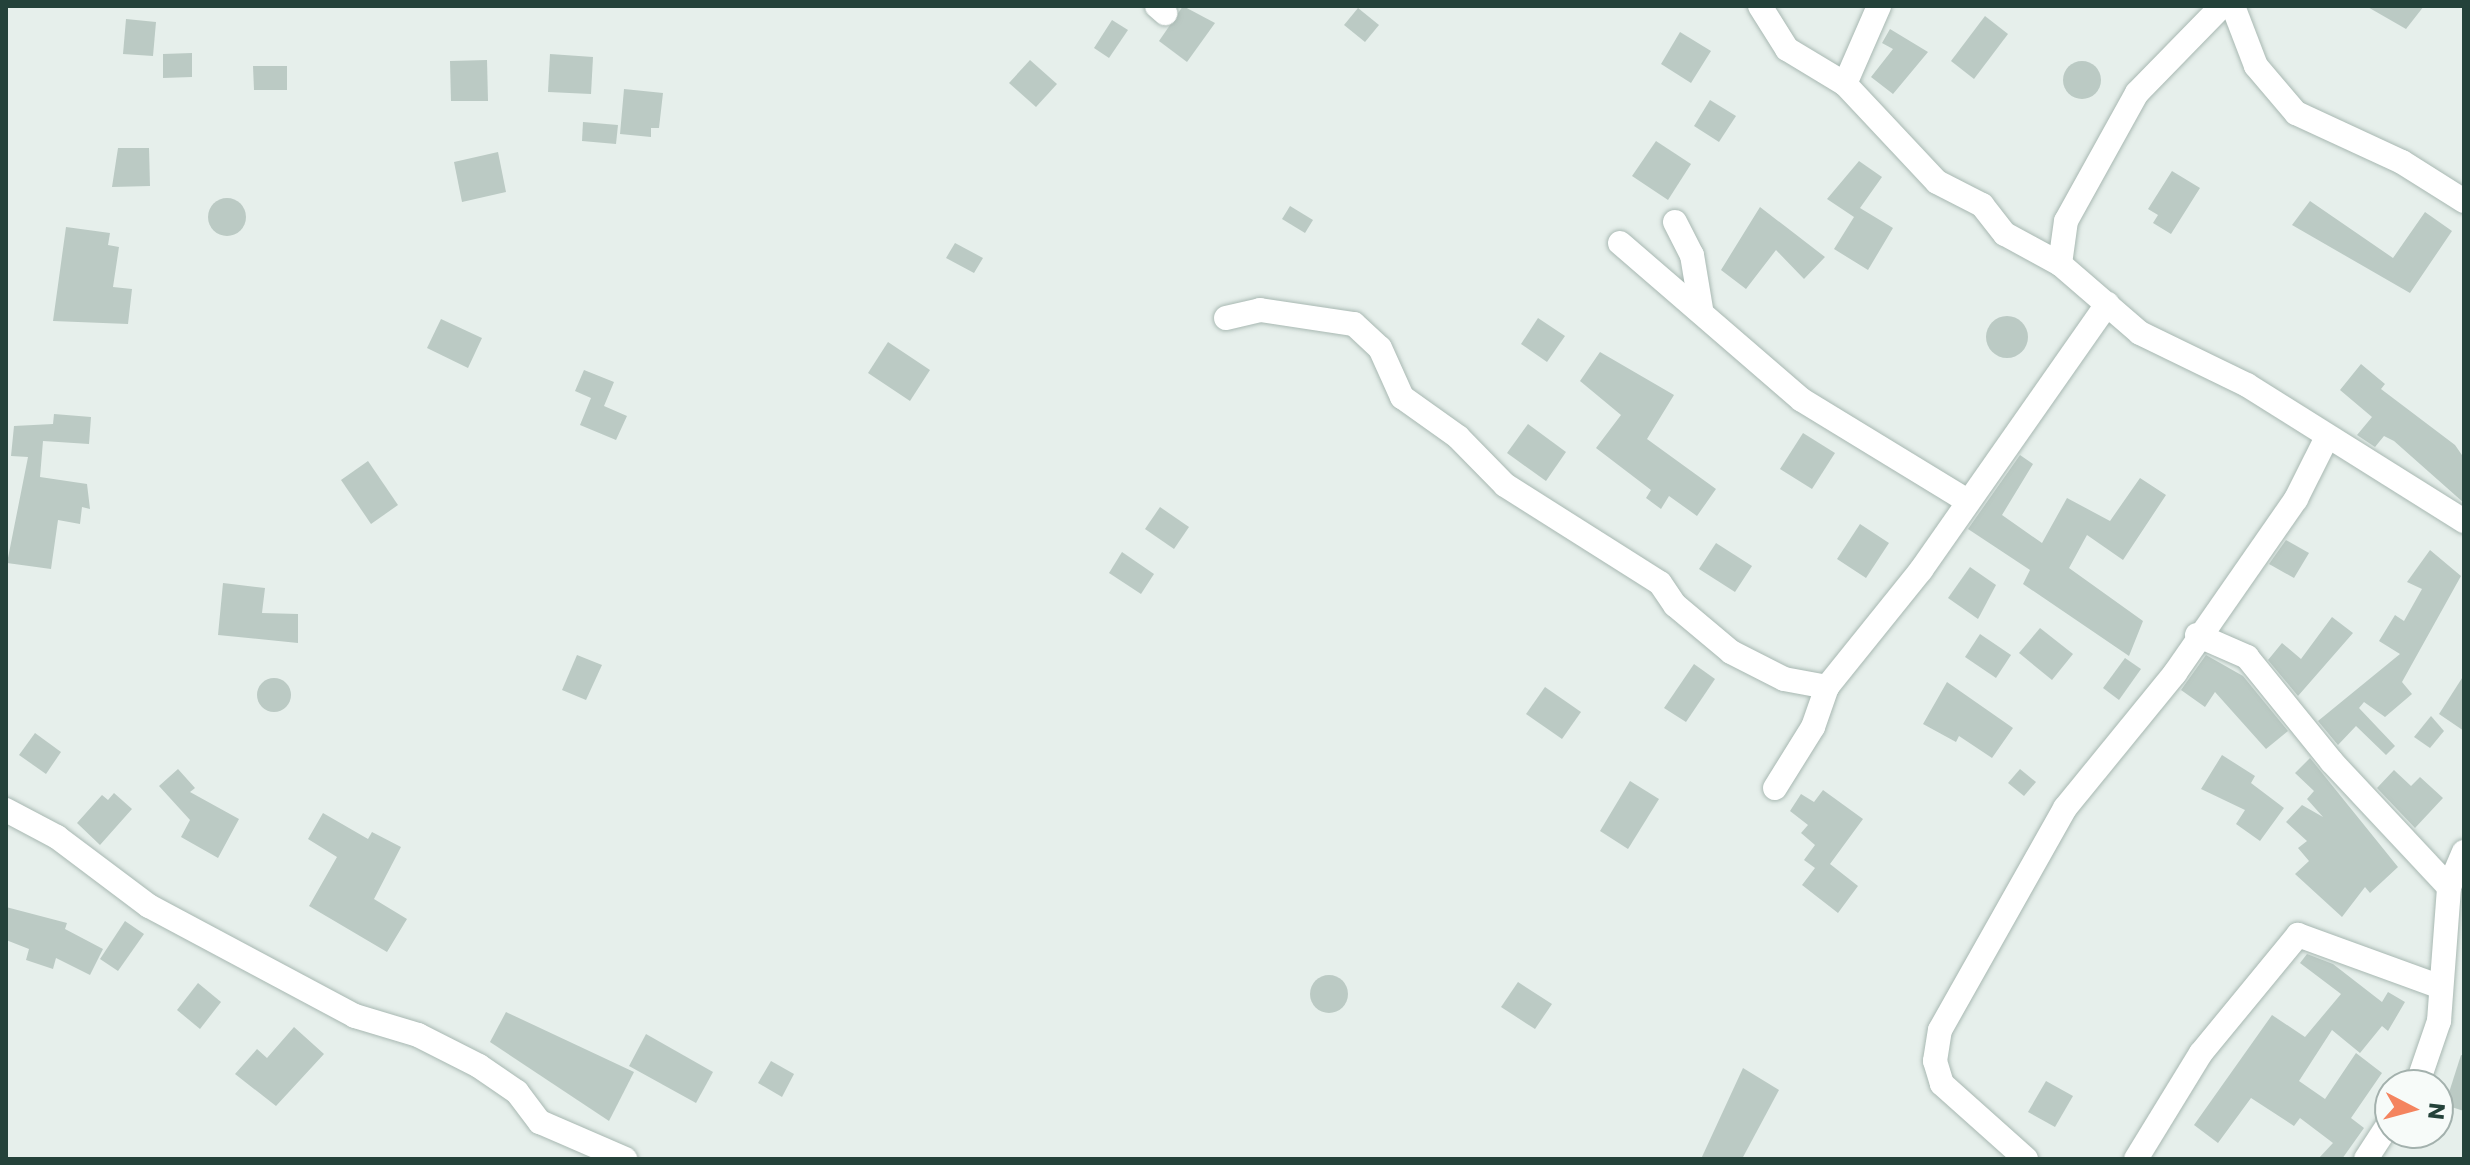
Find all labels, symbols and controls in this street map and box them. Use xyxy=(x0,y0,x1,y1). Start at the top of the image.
north arrow xyxy=(2374,1069,2454,1149)
text: N xyxy=(2420,1101,2453,1121)

